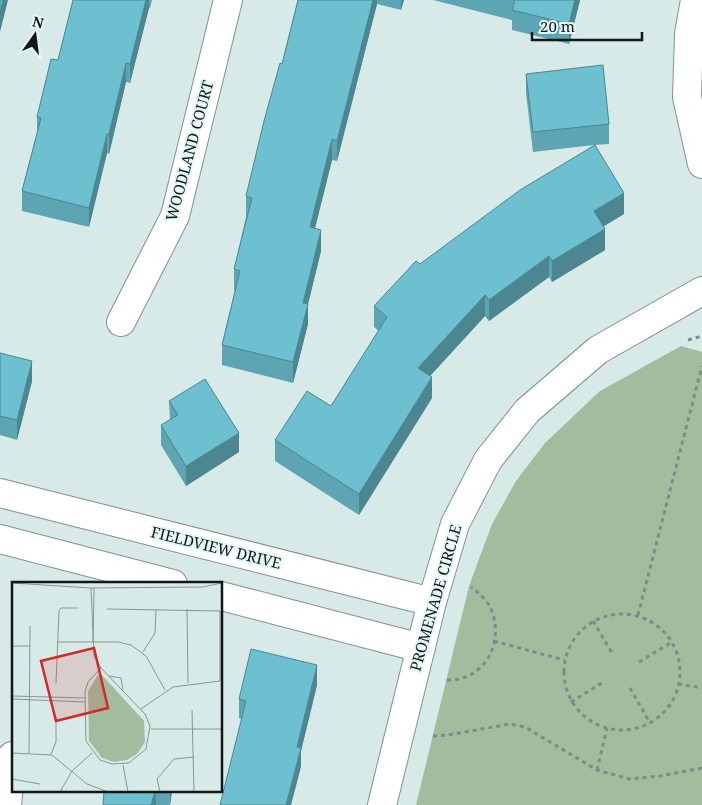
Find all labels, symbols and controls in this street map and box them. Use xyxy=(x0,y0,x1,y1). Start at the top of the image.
north arrow xyxy=(10,10,60,60)
scale bar xyxy=(532,10,642,42)
text: N xyxy=(31,11,46,32)
text: 20 m xyxy=(540,16,575,36)
street label: WOODLAND COURT xyxy=(161,78,217,223)
street label: FIELDVIEW DRIVE xyxy=(149,521,284,573)
street label: PROMENADE CIRCLE xyxy=(405,522,466,673)
inset map xyxy=(12,582,222,792)

